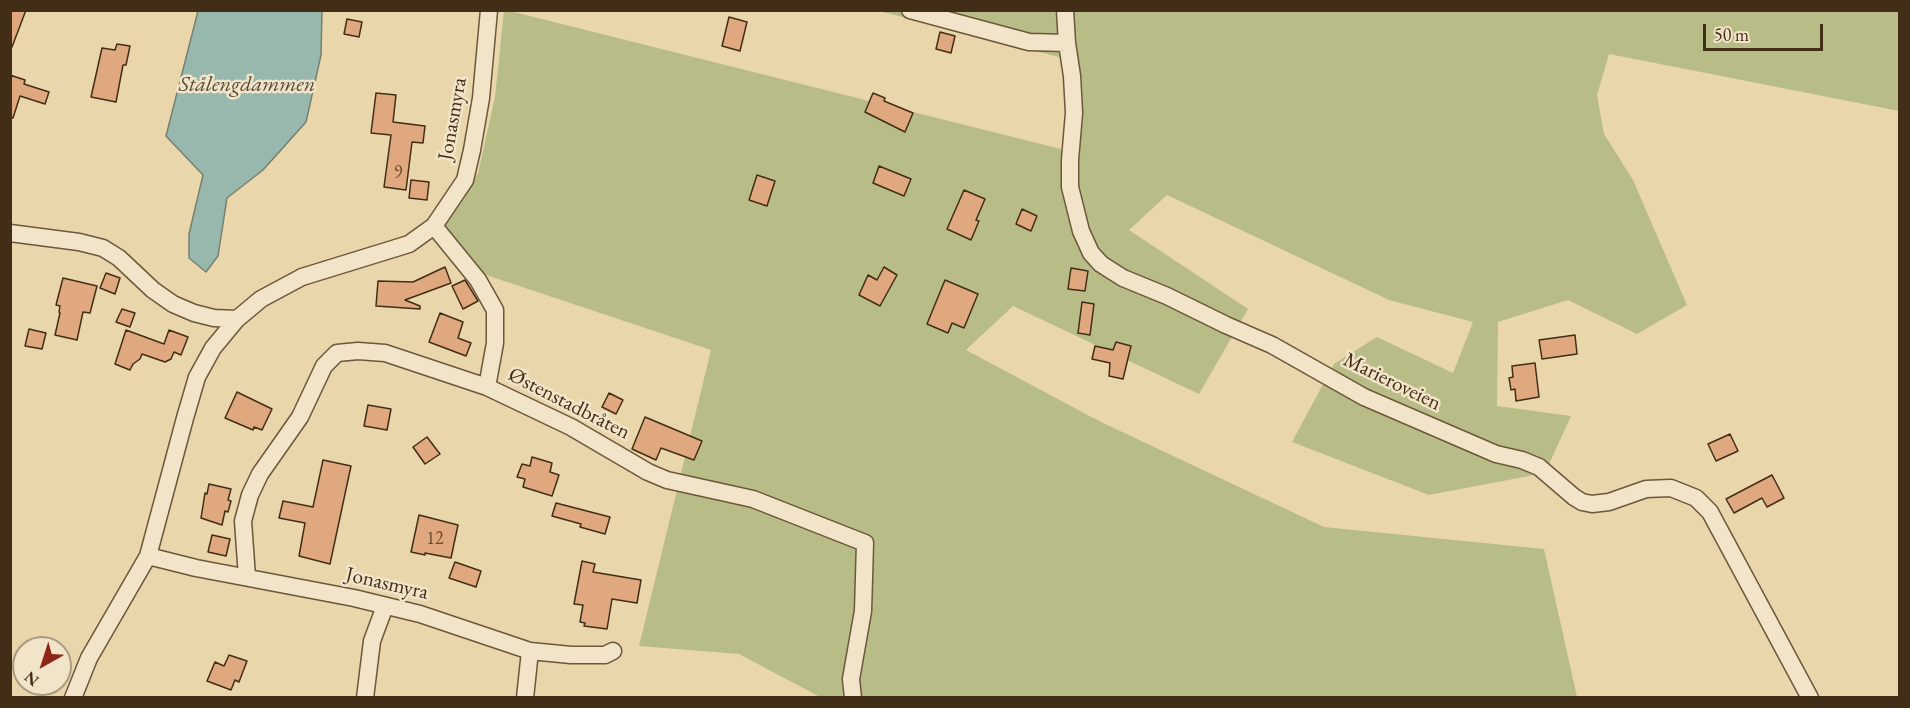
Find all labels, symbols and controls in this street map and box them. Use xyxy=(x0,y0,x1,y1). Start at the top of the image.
scale bar xyxy=(1706,12,1826,50)
text: 50 m xyxy=(1714,23,1749,46)
water label: Stålengdammen xyxy=(179,72,315,98)
street label: Jonasmyra xyxy=(433,76,473,162)
house number: 9 xyxy=(394,162,402,184)
street label: Marieroveien xyxy=(1339,348,1445,416)
street label: Østenstadbråten xyxy=(504,363,634,445)
house number: 12 xyxy=(426,528,444,550)
street label: Jonasmyra xyxy=(343,562,431,606)
north arrow xyxy=(12,636,72,696)
text: N xyxy=(20,667,43,691)

